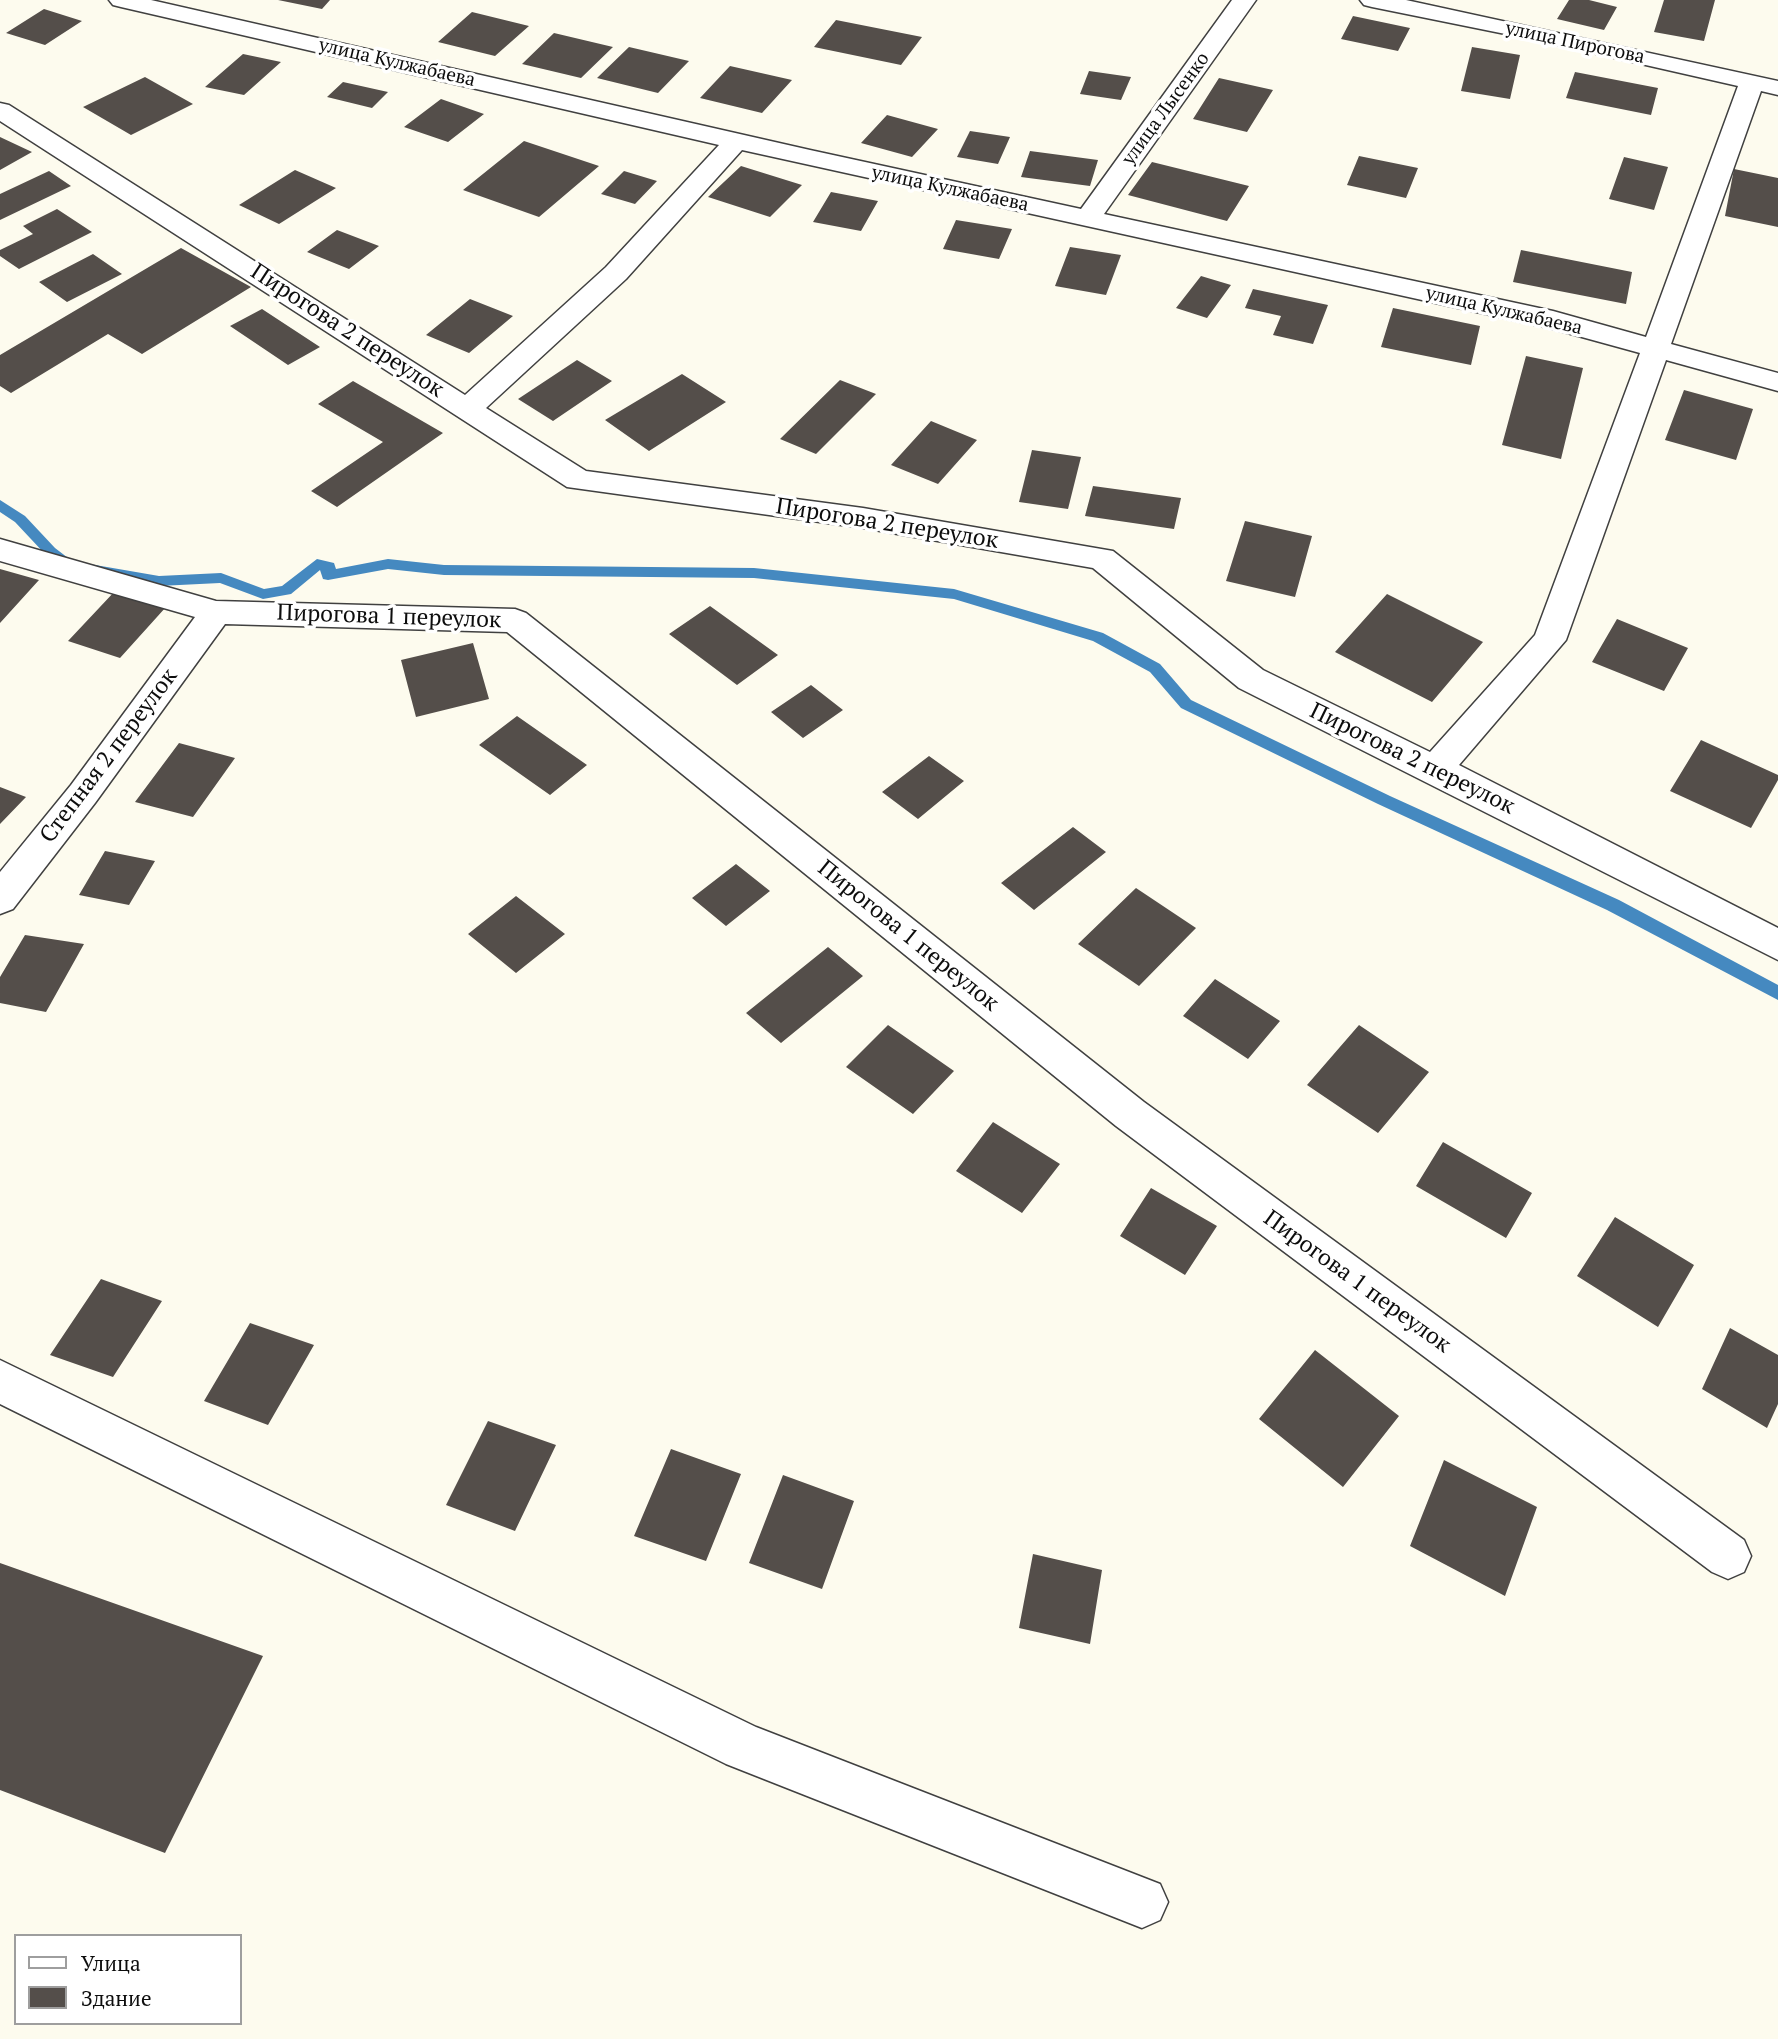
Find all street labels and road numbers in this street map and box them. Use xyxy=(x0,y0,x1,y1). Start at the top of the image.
street label: улица Пирогова xyxy=(1503,17,1647,69)
street label: улица Кулжабаева xyxy=(317,34,477,92)
street label: улица Лысенко xyxy=(1117,48,1215,170)
street label: улица Кулжабаева xyxy=(869,161,1031,217)
street label: Пирогова 2 переулок xyxy=(245,258,449,404)
street label: улица Кулжабаева xyxy=(1424,282,1584,340)
street label: Пирогова 2 переулок xyxy=(774,493,1000,555)
street label: Пирогова 1 переулок xyxy=(276,599,502,635)
street label: Степная 2 переулок xyxy=(34,663,184,849)
street label: Пирогова 2 переулок xyxy=(1305,697,1519,821)
street label: Пирогова 1 переулок xyxy=(812,855,1004,1017)
street label: Пирогова 1 переулок xyxy=(1258,1205,1456,1359)

